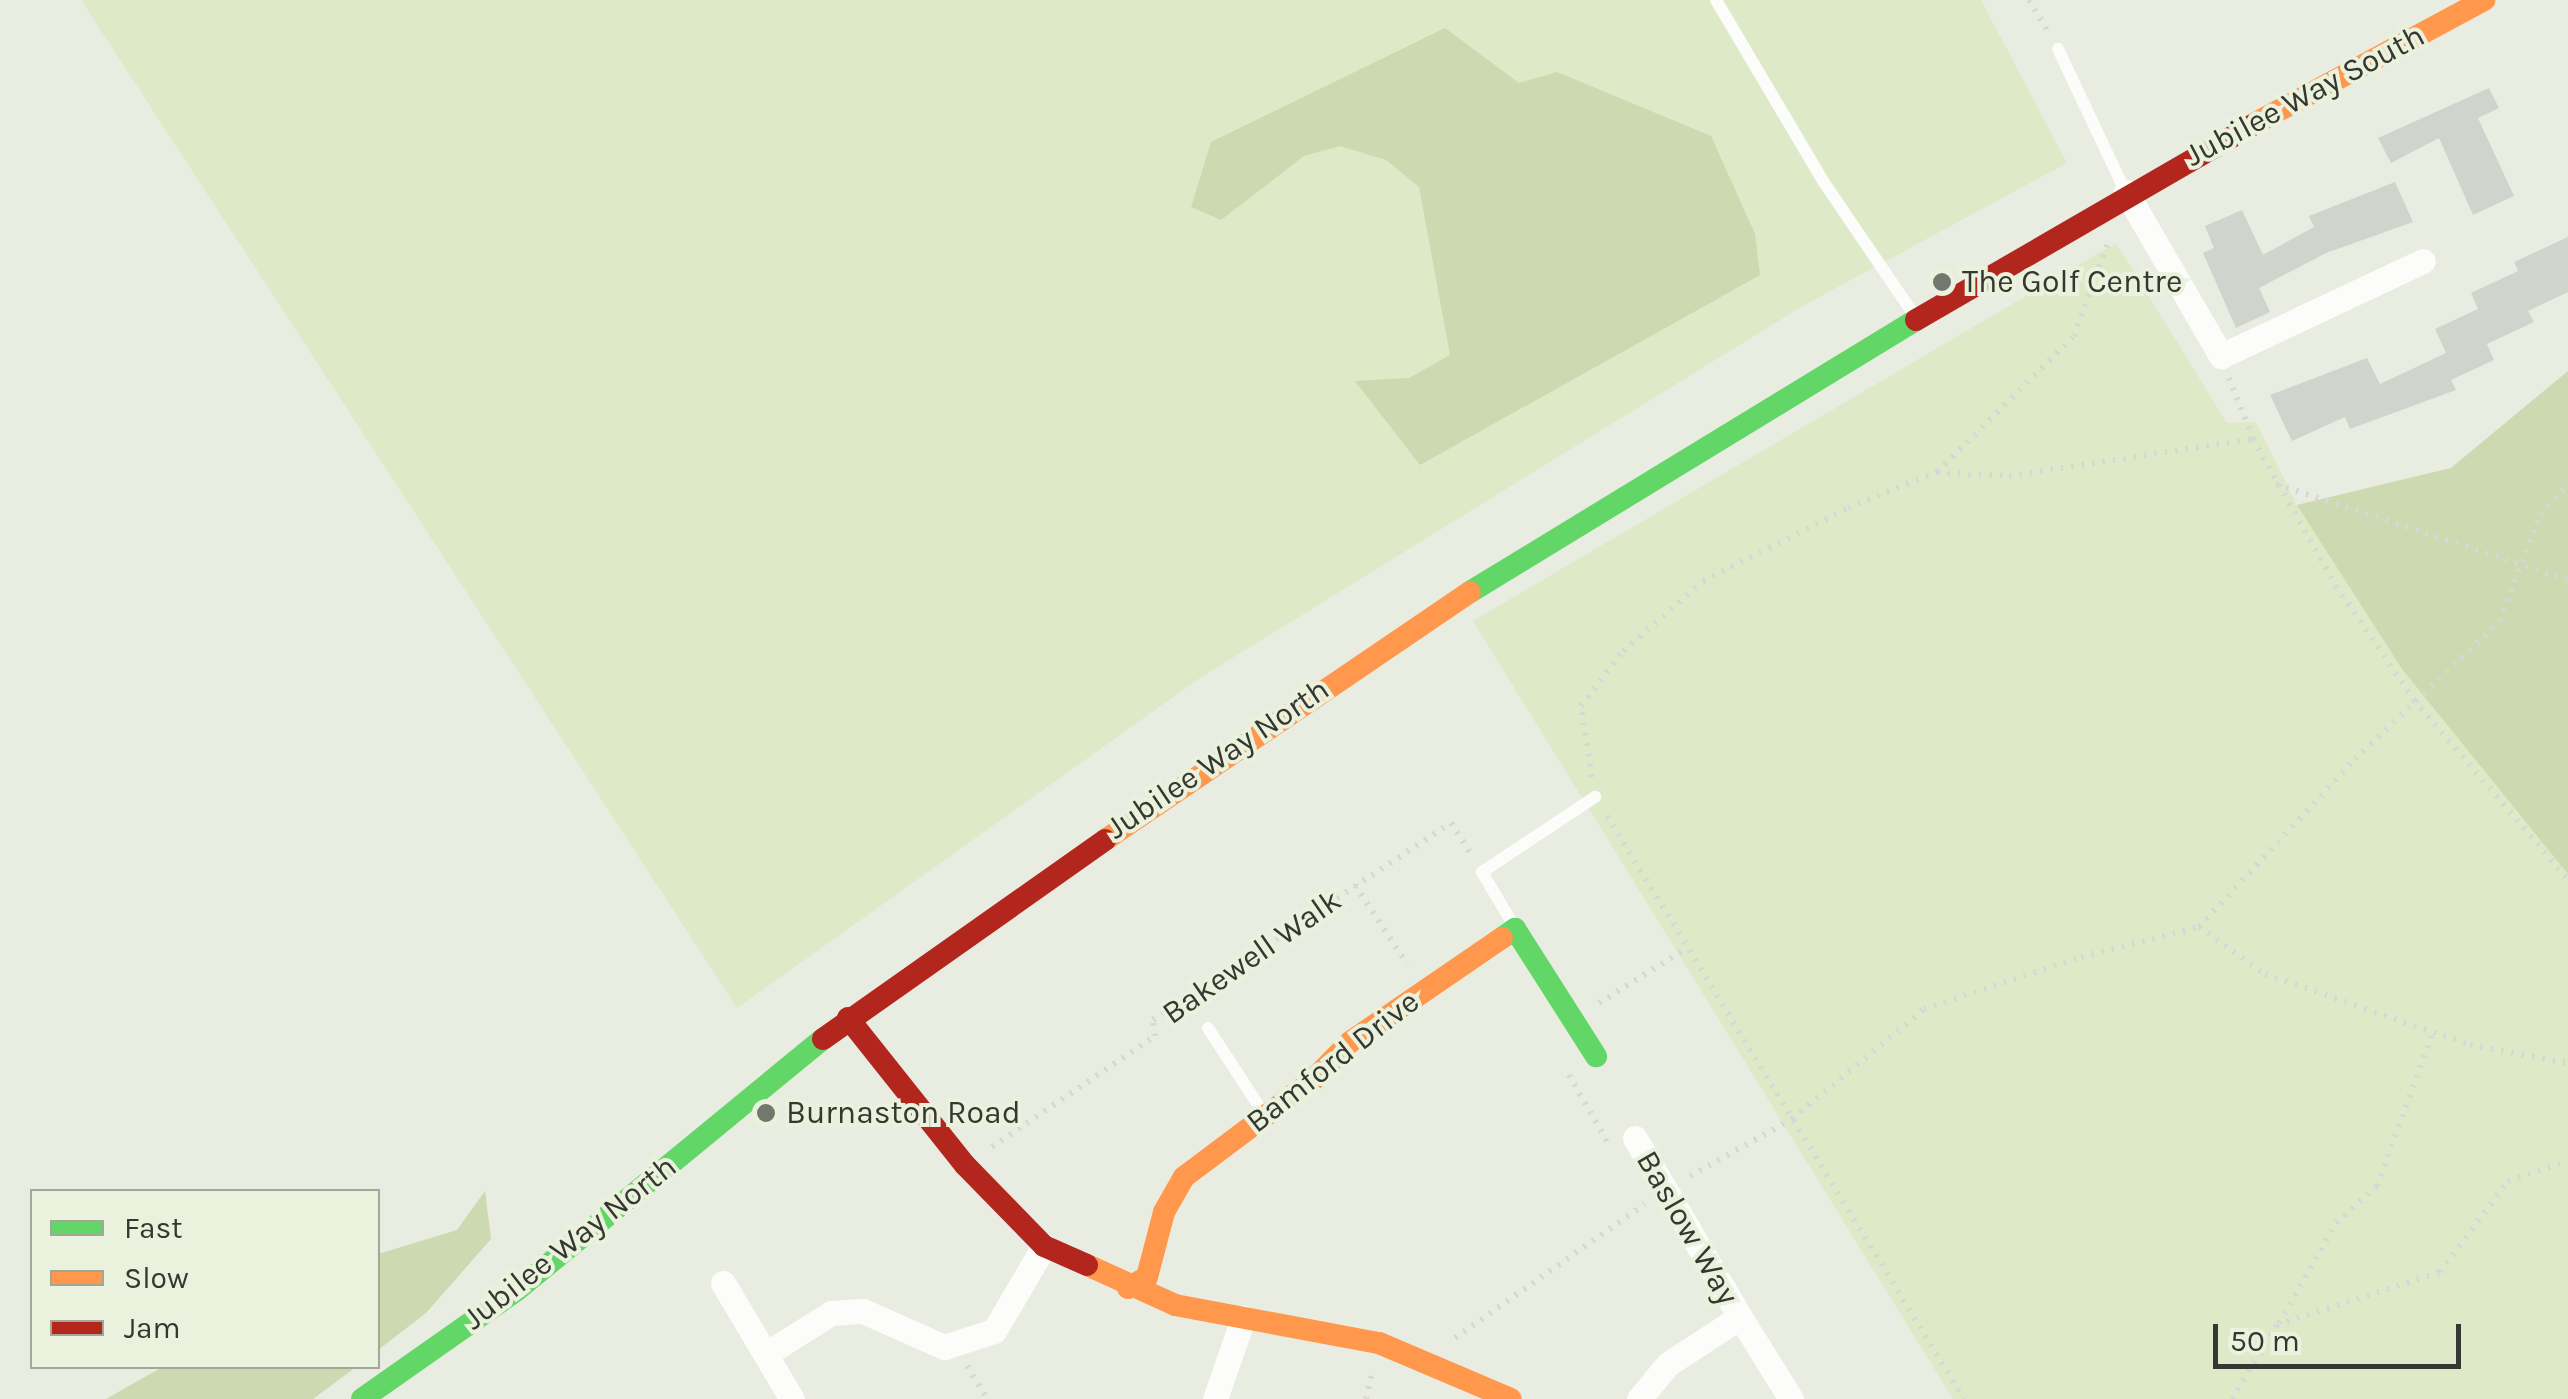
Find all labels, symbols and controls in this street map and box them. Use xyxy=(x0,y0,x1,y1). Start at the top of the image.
street label: Jubilee Way South xyxy=(2179,17,2431,175)
place label: The Golf Centre xyxy=(1962,263,2182,301)
marker: The Golf Centre xyxy=(1931,271,1953,293)
street label: Jubilee Way North xyxy=(1099,670,1337,848)
street label: Bakewell Walk xyxy=(1155,881,1349,1033)
street label: Bamford Drive xyxy=(1239,983,1427,1141)
place label: Burnaston Road xyxy=(786,1094,1021,1132)
marker: Burnaston Road xyxy=(755,1102,777,1124)
street label: Baslow Way xyxy=(1627,1144,1747,1312)
street label: Jubilee Way North xyxy=(456,1148,684,1338)
legend xyxy=(30,1189,380,1369)
text: Fast xyxy=(124,1210,183,1246)
text: Slow xyxy=(124,1260,189,1296)
scale bar xyxy=(2218,1304,2466,1366)
text: Jam xyxy=(124,1310,181,1346)
text: 50 m xyxy=(2230,1323,2300,1359)

